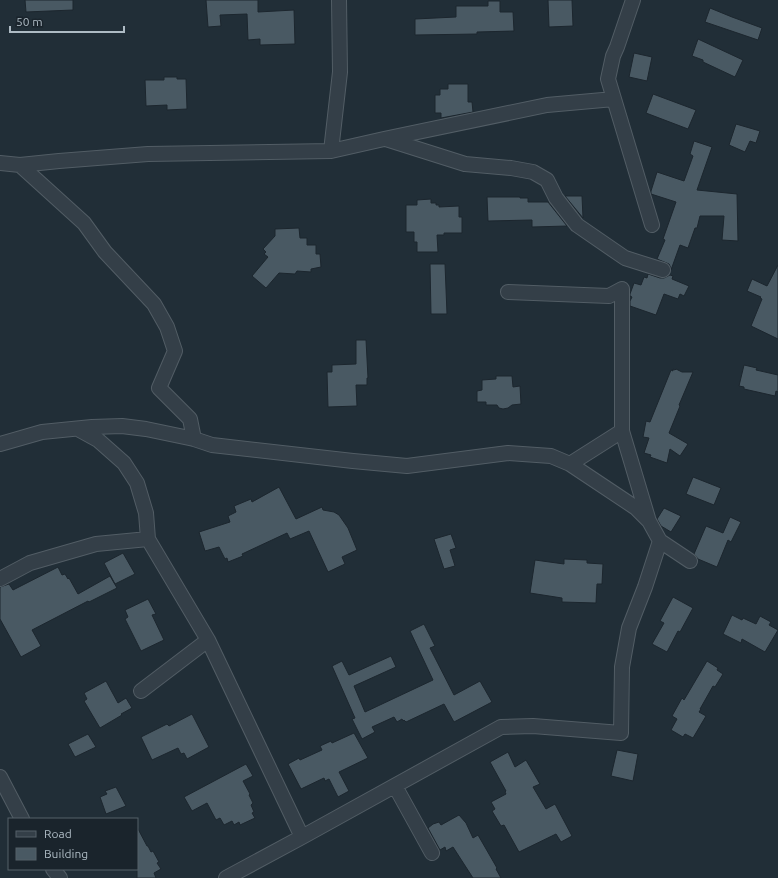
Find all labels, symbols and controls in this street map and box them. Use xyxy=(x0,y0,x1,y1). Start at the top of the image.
scale bar xyxy=(10,8,124,34)
text: 50 m xyxy=(16,15,43,28)
legend xyxy=(8,818,138,870)
text: Road xyxy=(44,827,72,840)
text: Building xyxy=(44,847,88,860)

